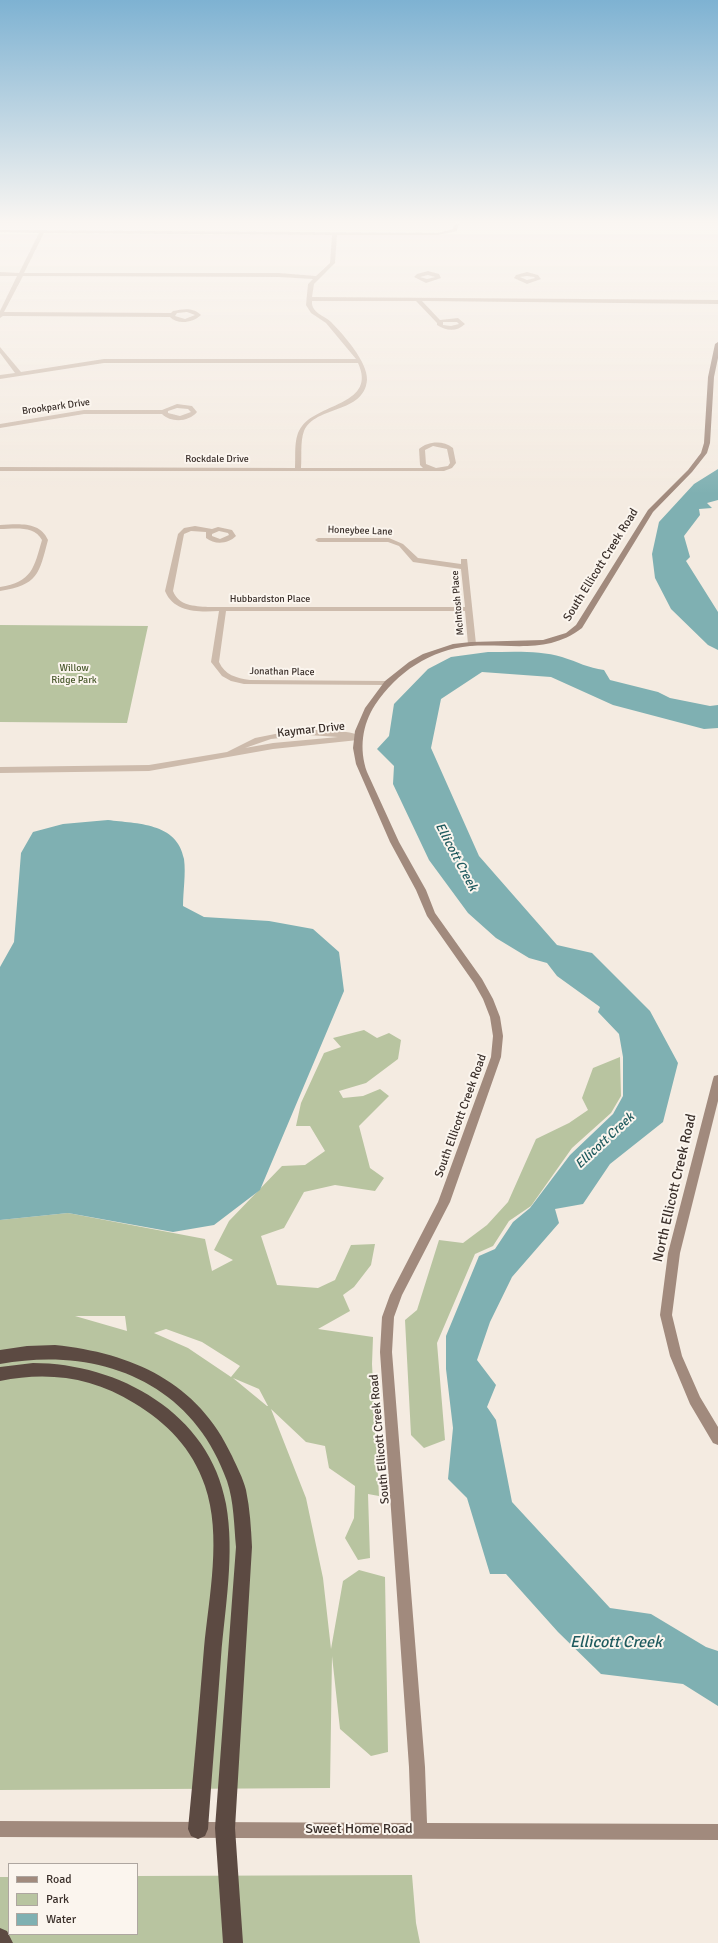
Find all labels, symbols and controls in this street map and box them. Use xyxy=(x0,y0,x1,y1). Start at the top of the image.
street label: Brookpark Drive xyxy=(21,396,91,418)
street label: Rockdale Drive xyxy=(185,453,249,465)
street label: South Ellicott Creek Road xyxy=(560,506,642,624)
street label: Honeybee Lane xyxy=(327,524,393,538)
street label: McIntosh Place xyxy=(449,570,467,636)
street label: Hubbardston Place xyxy=(230,593,310,605)
park label: Willow Ridge Park xyxy=(51,662,97,686)
street label: Jonathan Place xyxy=(249,665,315,679)
street label: Kaymar Drive xyxy=(276,719,346,741)
water label: Ellicott Creek xyxy=(432,820,480,894)
street label: South Ellicott Creek Road xyxy=(432,1052,490,1180)
water label: Ellicott Creek xyxy=(572,1110,638,1172)
street label: North Ellicott Creek Road xyxy=(650,1112,700,1264)
street label: South Ellicott Creek Road xyxy=(367,1373,393,1505)
water label: Ellicott Creek xyxy=(570,1633,662,1653)
street label: Sweet Home Road xyxy=(305,1821,413,1837)
legend xyxy=(8,1863,138,1935)
text: Road xyxy=(46,1872,72,1887)
text: Park xyxy=(46,1892,69,1907)
text: Water xyxy=(46,1912,76,1927)

